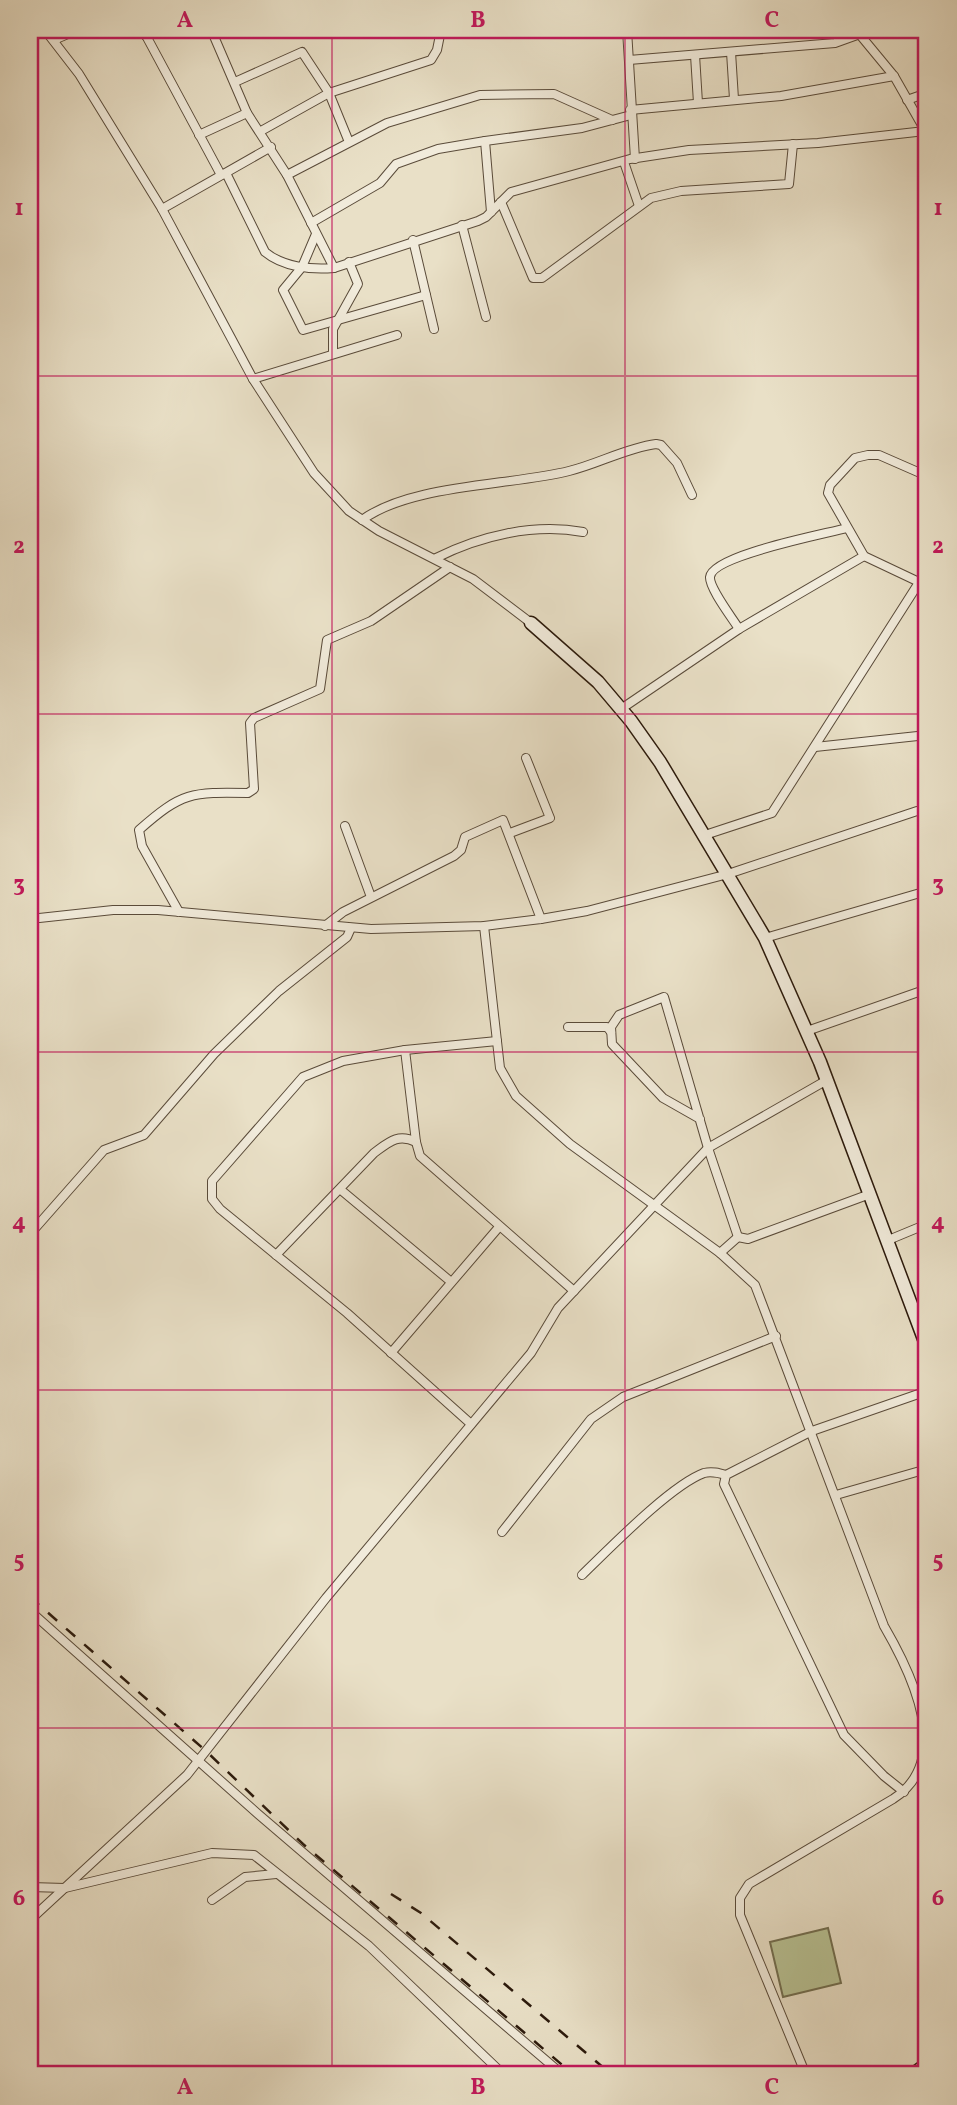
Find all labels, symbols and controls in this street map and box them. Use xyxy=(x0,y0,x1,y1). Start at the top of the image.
text: A xyxy=(177,5,193,37)
text: B xyxy=(470,5,486,37)
text: C xyxy=(765,5,779,37)
text: 1 xyxy=(14,193,24,225)
text: 1 xyxy=(933,193,943,225)
text: 2 xyxy=(13,531,25,563)
text: 2 xyxy=(932,531,944,563)
text: 3 xyxy=(13,869,25,901)
text: 3 xyxy=(932,869,944,901)
text: 4 xyxy=(12,1207,26,1239)
text: 4 xyxy=(931,1207,945,1239)
text: 5 xyxy=(13,1545,25,1577)
text: 5 xyxy=(932,1545,944,1577)
text: 6 xyxy=(13,1883,25,1915)
text: 6 xyxy=(932,1883,944,1915)
text: A xyxy=(177,2072,193,2104)
text: B xyxy=(470,2072,486,2104)
text: C xyxy=(765,2072,779,2104)

